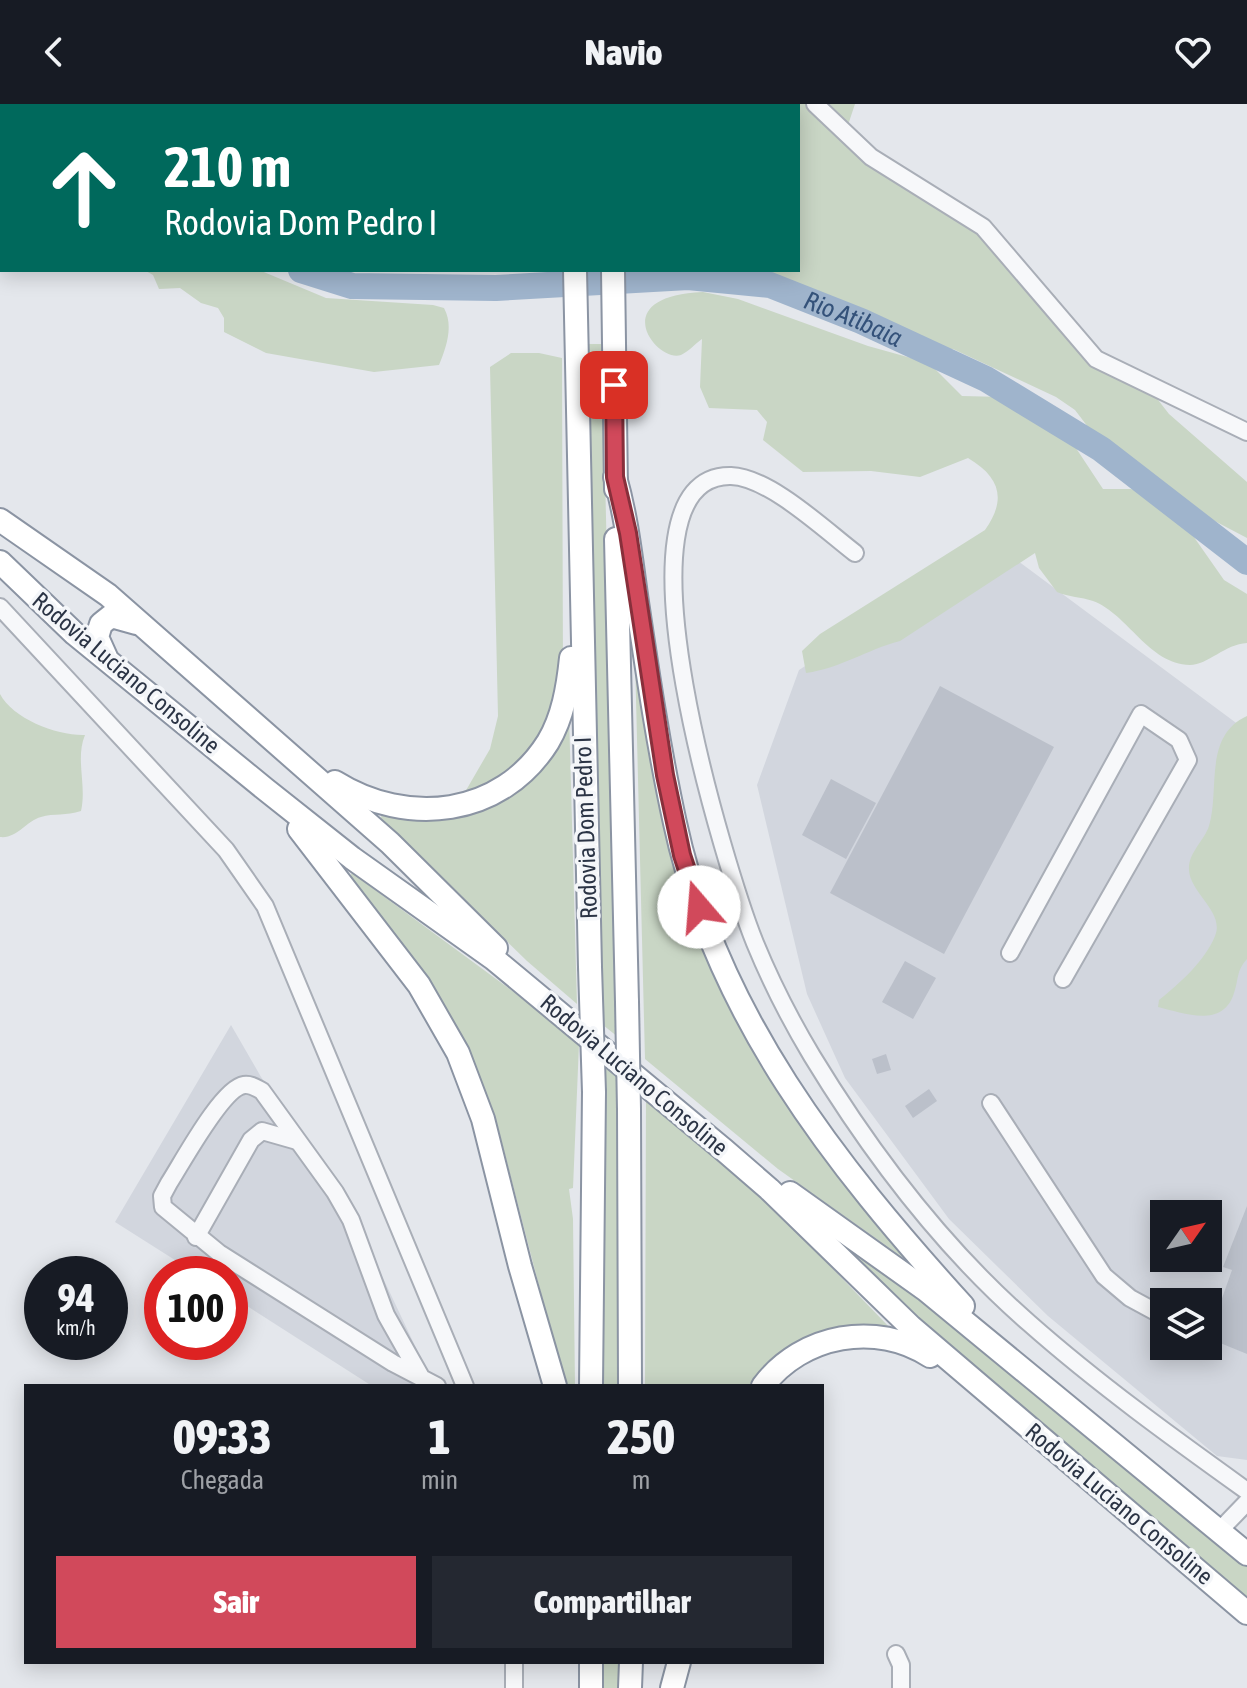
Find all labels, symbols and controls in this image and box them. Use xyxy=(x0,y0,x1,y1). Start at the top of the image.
icon: back xyxy=(32,30,76,74)
icon: heart xyxy=(1171,30,1215,74)
text: Navio xyxy=(584,31,663,73)
text: 210 m xyxy=(164,135,291,199)
icon: ahead xyxy=(32,136,136,240)
text: Rodovia Dom Pedro I xyxy=(164,201,437,243)
water label: Rio Atibaia xyxy=(800,285,907,353)
pin xyxy=(580,351,648,419)
icon: arrive xyxy=(592,363,636,407)
street label: Rodovia Luciano Consoline xyxy=(27,586,225,759)
street label: Rodovia Dom Pedro I xyxy=(569,736,602,920)
position arrow xyxy=(657,865,741,949)
street label: Rodovia Luciano Consoline xyxy=(535,988,733,1161)
north arrow xyxy=(1150,1200,1222,1272)
map controls xyxy=(1150,1200,1222,1360)
speed limit sign: 100 xyxy=(144,1256,248,1360)
text: 94 xyxy=(57,1275,95,1320)
button: layers xyxy=(1150,1288,1222,1360)
text: km/h xyxy=(56,1316,96,1339)
text: 09:33 xyxy=(173,1409,272,1464)
text: 1 xyxy=(428,1409,451,1464)
text: 250 xyxy=(607,1409,675,1464)
street label: Rodovia Luciano Consoline xyxy=(1020,1417,1218,1590)
text: Chegada xyxy=(181,1465,264,1495)
text: min xyxy=(421,1465,458,1495)
text: m xyxy=(632,1465,650,1495)
button: Sair xyxy=(56,1556,416,1648)
button: Compartilhar xyxy=(432,1556,792,1648)

